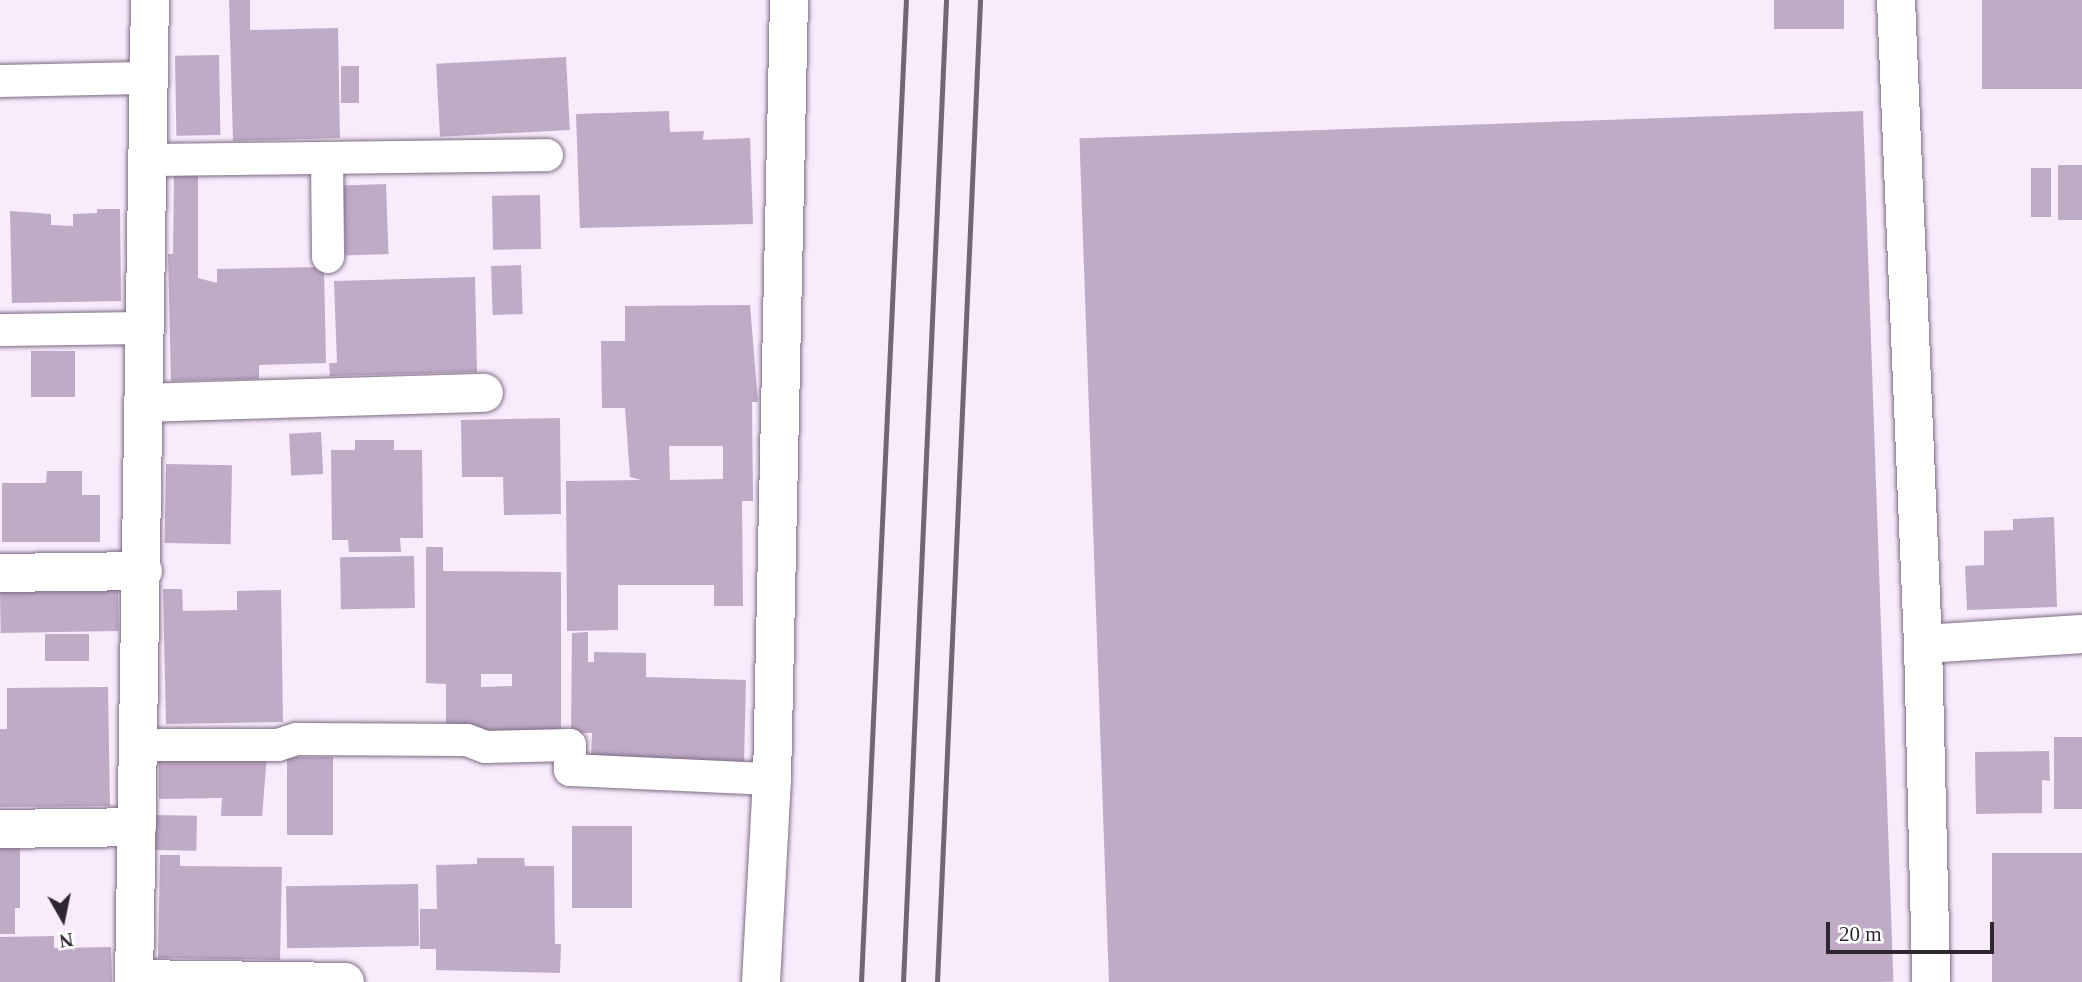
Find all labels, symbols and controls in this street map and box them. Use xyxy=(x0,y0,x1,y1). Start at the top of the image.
north arrow xyxy=(28,884,98,954)
scale bar xyxy=(1830,908,1998,952)
text: 20 m xyxy=(1839,922,1882,946)
text: N xyxy=(58,929,75,952)

